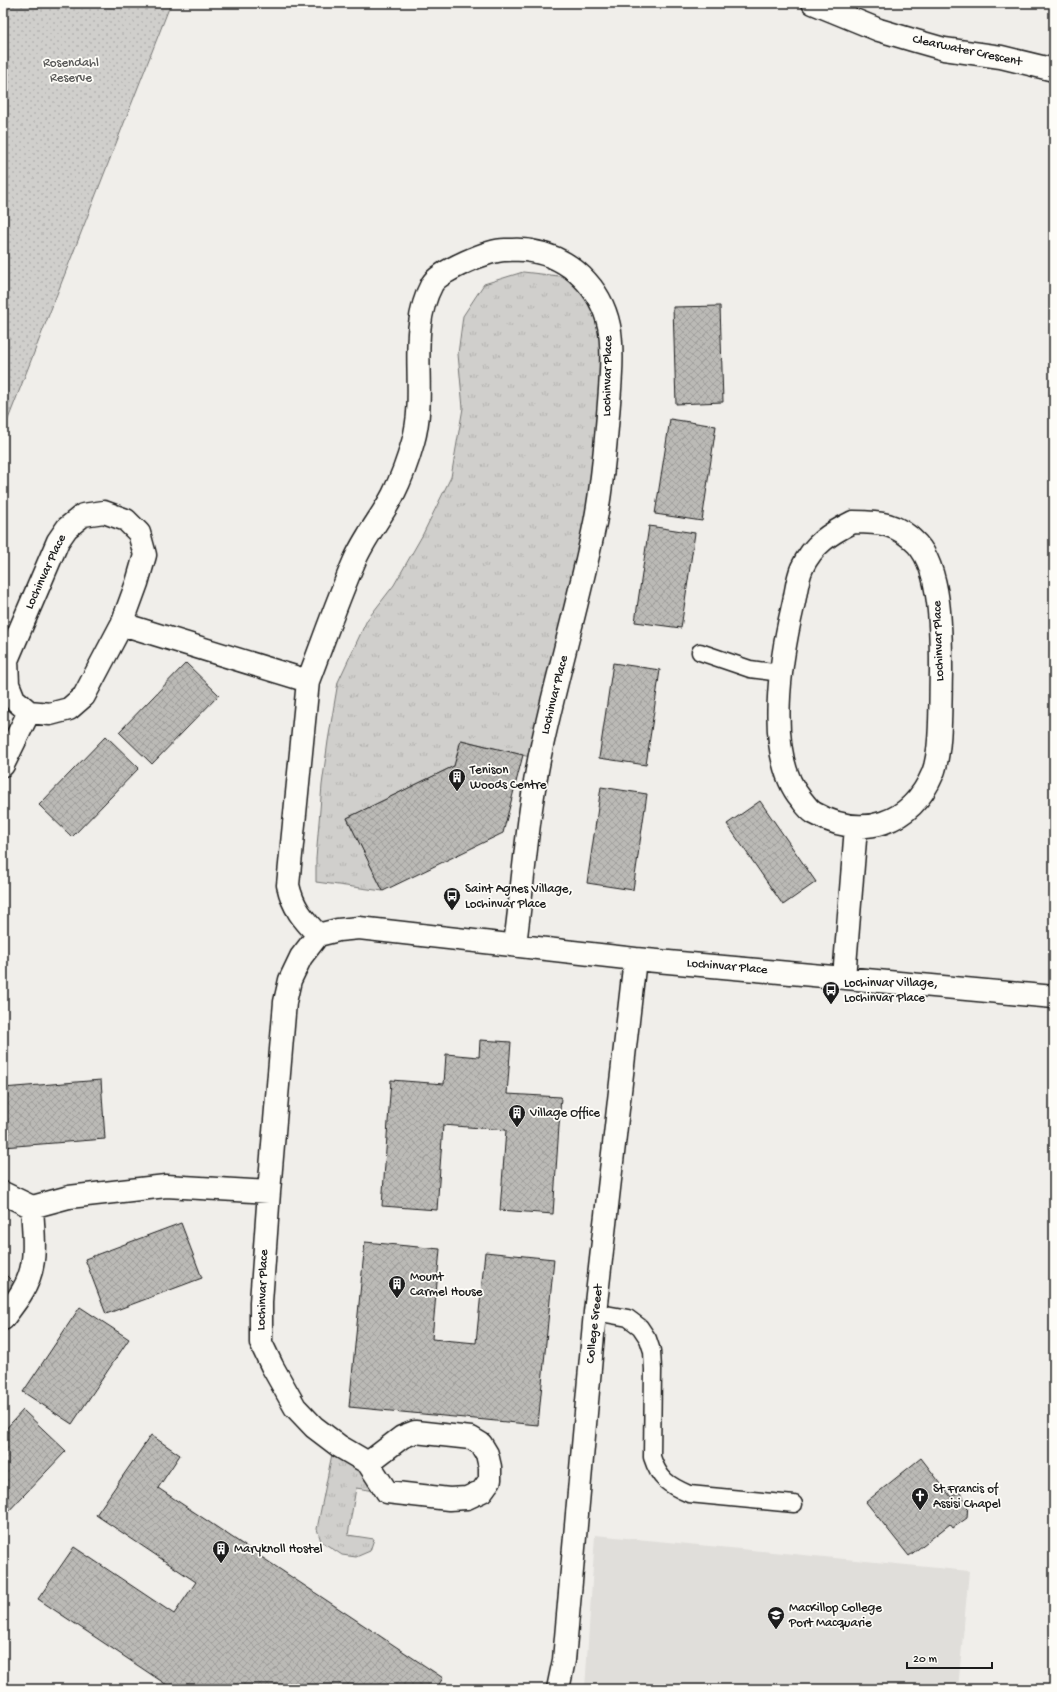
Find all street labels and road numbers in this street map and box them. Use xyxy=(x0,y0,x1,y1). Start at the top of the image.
street label: Clearwater Crescent xyxy=(911,32,1025,70)
street label: Lochinvar Place xyxy=(600,335,616,417)
street label: Lochinvar Place xyxy=(22,532,70,612)
street label: Lochinvar Place xyxy=(930,600,948,682)
street label: Lochinvar Place xyxy=(538,654,572,736)
street label: Lochinvar Place xyxy=(686,956,768,978)
street label: Lochinvar Place xyxy=(254,1249,272,1331)
street label: College Sreeet xyxy=(583,1282,607,1364)

